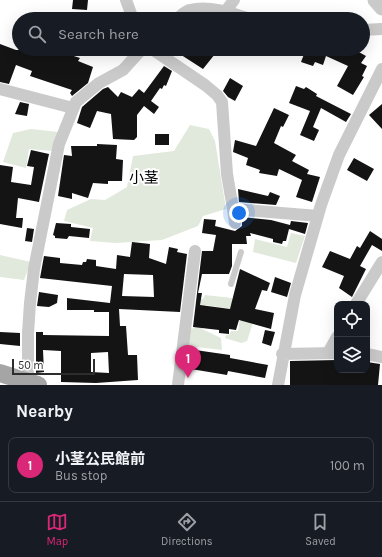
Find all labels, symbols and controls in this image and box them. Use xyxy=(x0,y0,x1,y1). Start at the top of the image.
search box xyxy=(12,12,370,56)
icon: search xyxy=(26,23,48,45)
text: Search here xyxy=(58,25,139,43)
district label: 小茎 xyxy=(129,169,159,187)
your location xyxy=(229,203,249,223)
map controls xyxy=(334,301,370,373)
button: locate xyxy=(334,301,370,337)
button: layers xyxy=(334,337,370,373)
pin: 1 xyxy=(175,345,201,378)
scale bar xyxy=(12,357,95,376)
text: 50 m xyxy=(18,359,44,372)
text: Nearby xyxy=(16,401,73,421)
text: 小茎公民館前 xyxy=(55,450,145,468)
text: 1 xyxy=(28,458,32,473)
text: 100 m xyxy=(330,458,365,473)
text: Bus stop xyxy=(55,468,107,483)
tab: Map xyxy=(46,511,68,548)
tab: Directions xyxy=(161,511,213,548)
tab: Saved xyxy=(305,511,336,548)

